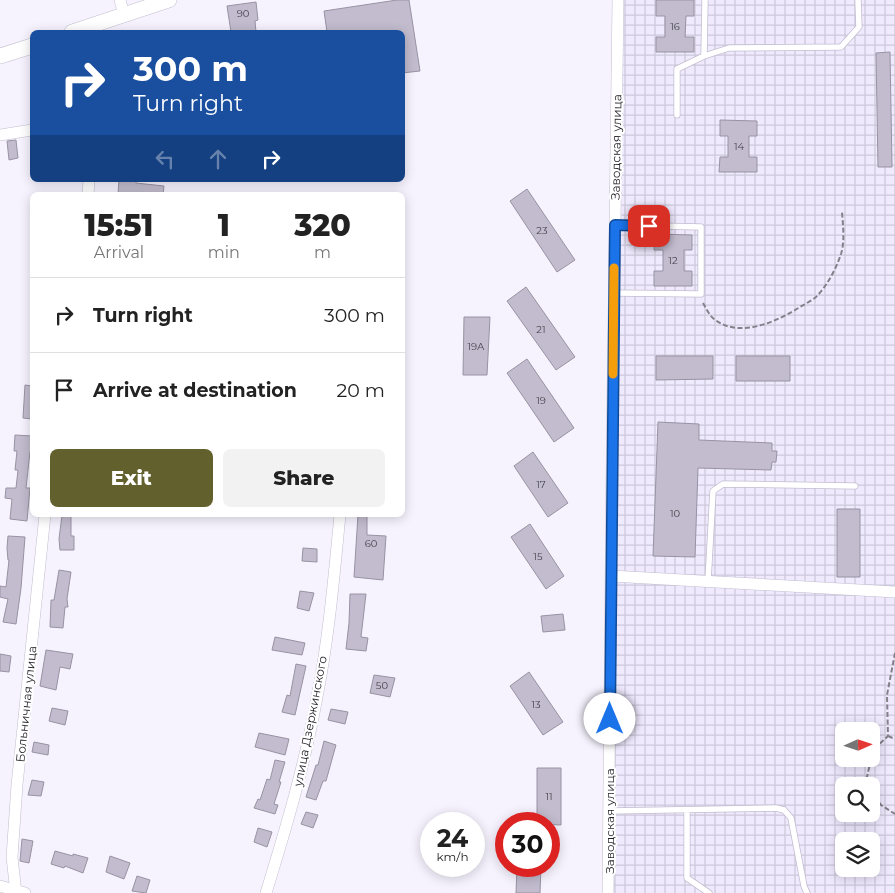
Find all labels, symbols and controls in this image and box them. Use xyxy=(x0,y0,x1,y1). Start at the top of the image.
house number: 90 xyxy=(237,7,250,20)
house number: 16 xyxy=(670,20,680,33)
text: 300 m xyxy=(133,47,248,90)
icon: right xyxy=(50,50,115,115)
text: Turn right xyxy=(133,90,243,117)
street label: Заводская улица xyxy=(608,94,624,200)
house number: 14 xyxy=(734,140,744,153)
icon: left xyxy=(151,145,179,173)
icon: ahead xyxy=(204,145,232,173)
icon: right xyxy=(257,145,285,173)
pin xyxy=(628,205,670,247)
text: 15:51 xyxy=(84,207,154,244)
text: 1 xyxy=(218,207,230,244)
text: 320 xyxy=(294,207,351,244)
icon: arrive xyxy=(635,212,663,240)
house number: 23 xyxy=(536,224,548,237)
text: Arrival xyxy=(94,243,144,262)
text: min xyxy=(208,243,240,262)
text: m xyxy=(314,243,331,262)
house number: 12 xyxy=(668,254,678,267)
icon: right xyxy=(50,301,78,329)
text: Turn right xyxy=(93,304,193,327)
text: 300 m xyxy=(324,304,385,327)
house number: 21 xyxy=(536,323,546,336)
house number: 19А xyxy=(467,340,485,353)
icon: arrive xyxy=(50,376,78,404)
text: Arrive at destination xyxy=(93,379,297,402)
text: 20 m xyxy=(337,379,385,402)
house number: 19 xyxy=(536,394,546,407)
button: Exit xyxy=(50,449,213,507)
button: Share xyxy=(223,449,385,507)
house number: 17 xyxy=(536,478,546,491)
house number: 10 xyxy=(670,507,680,520)
house number: 60 xyxy=(365,537,378,550)
house number: 15 xyxy=(533,550,543,563)
street label: Больничная улица xyxy=(12,645,40,763)
street label: улица Дзержинского xyxy=(290,654,330,788)
house number: 50 xyxy=(376,679,389,692)
position arrow xyxy=(583,692,635,744)
house number: 13 xyxy=(531,698,541,711)
north arrow xyxy=(835,722,880,768)
map controls xyxy=(835,722,880,877)
street label: Заводская улица xyxy=(602,768,617,874)
button: search xyxy=(835,777,880,822)
house number: 11 xyxy=(545,790,553,803)
speed limit sign: 30 xyxy=(495,812,560,877)
text: 24 xyxy=(437,823,468,853)
button: layers xyxy=(835,832,880,877)
text: km/h xyxy=(436,849,469,864)

